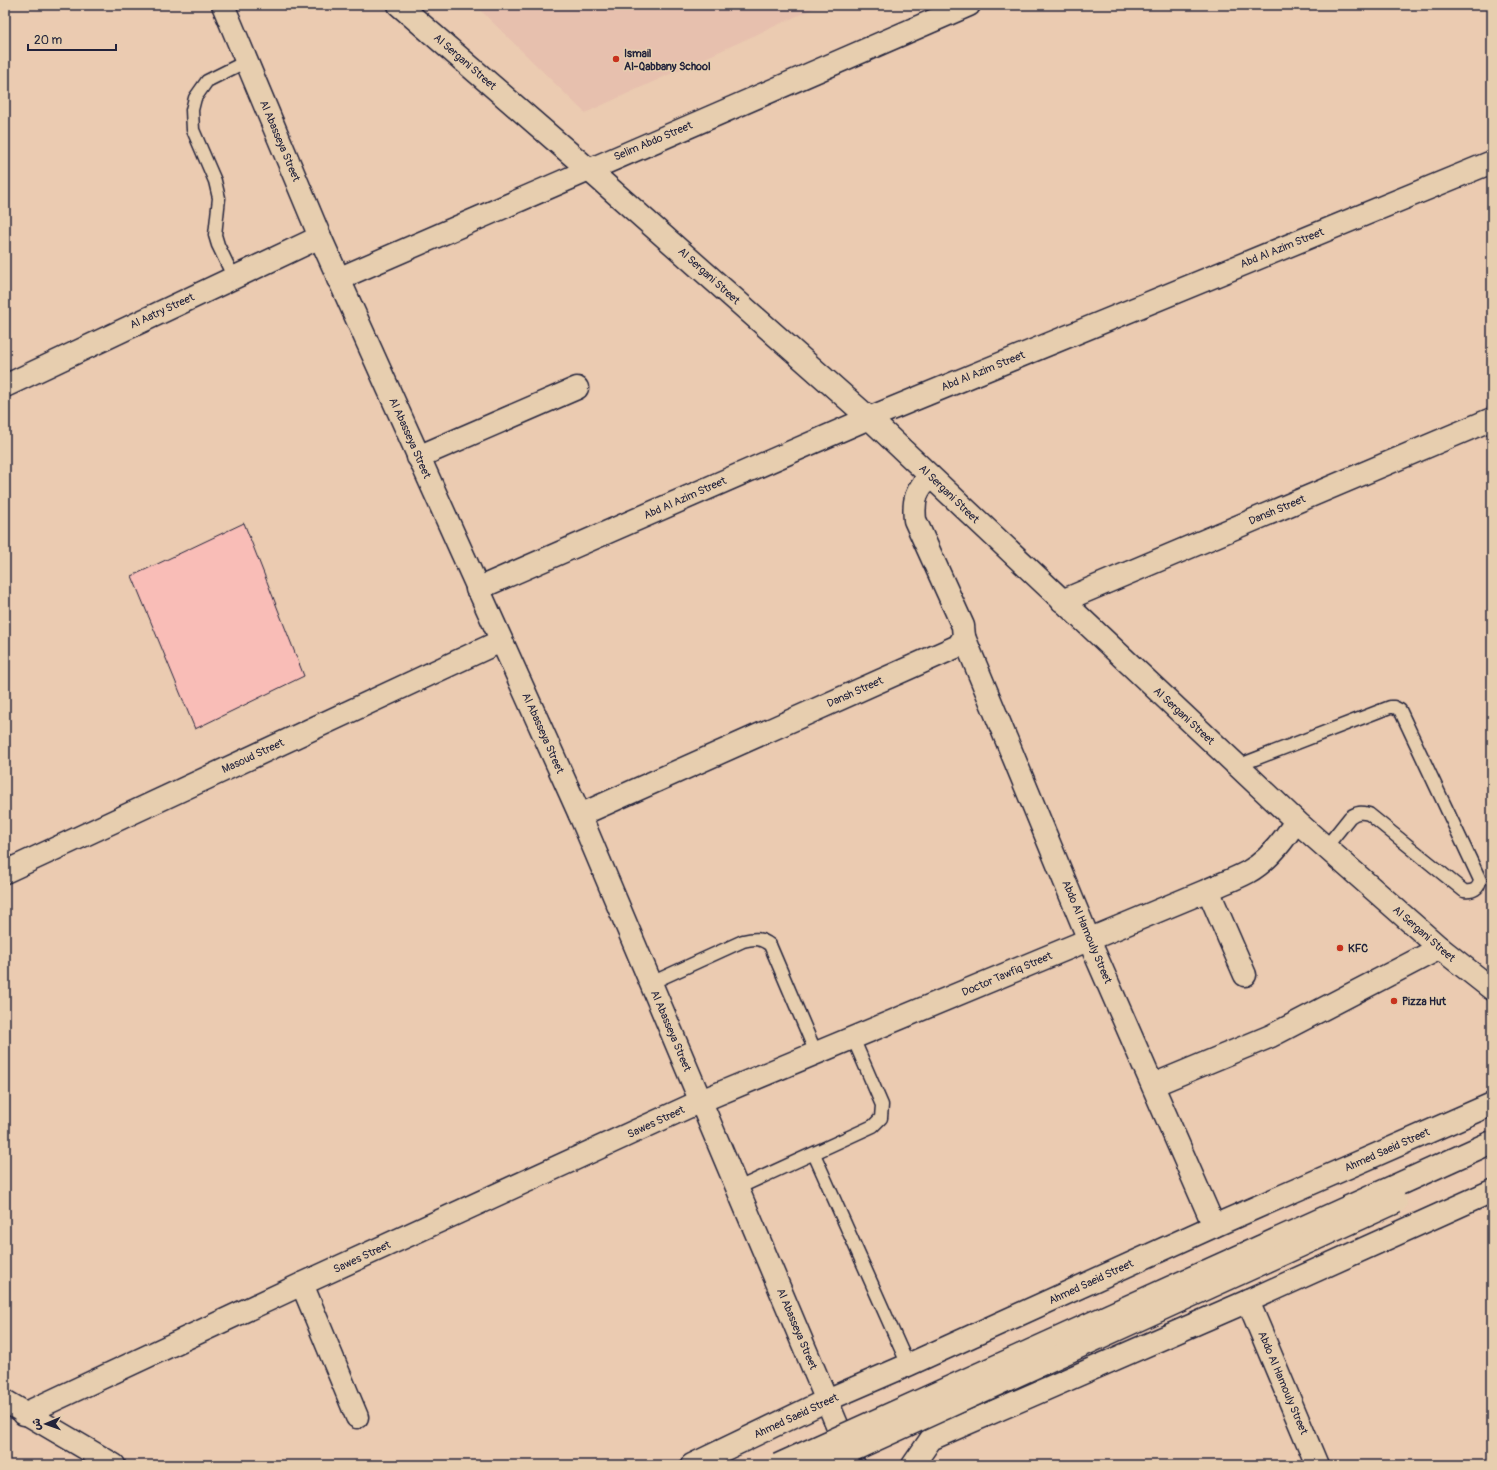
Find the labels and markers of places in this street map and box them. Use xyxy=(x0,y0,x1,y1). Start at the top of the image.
place label: Ismail Al-Qabbany School xyxy=(624,47,711,73)
marker: Ismail Al-Qabbany School xyxy=(611,54,621,64)
place label: KFC xyxy=(1348,942,1368,955)
marker: KFC xyxy=(1335,943,1345,953)
place label: Pizza Hut xyxy=(1402,995,1446,1008)
marker: Pizza Hut xyxy=(1389,996,1399,1006)

